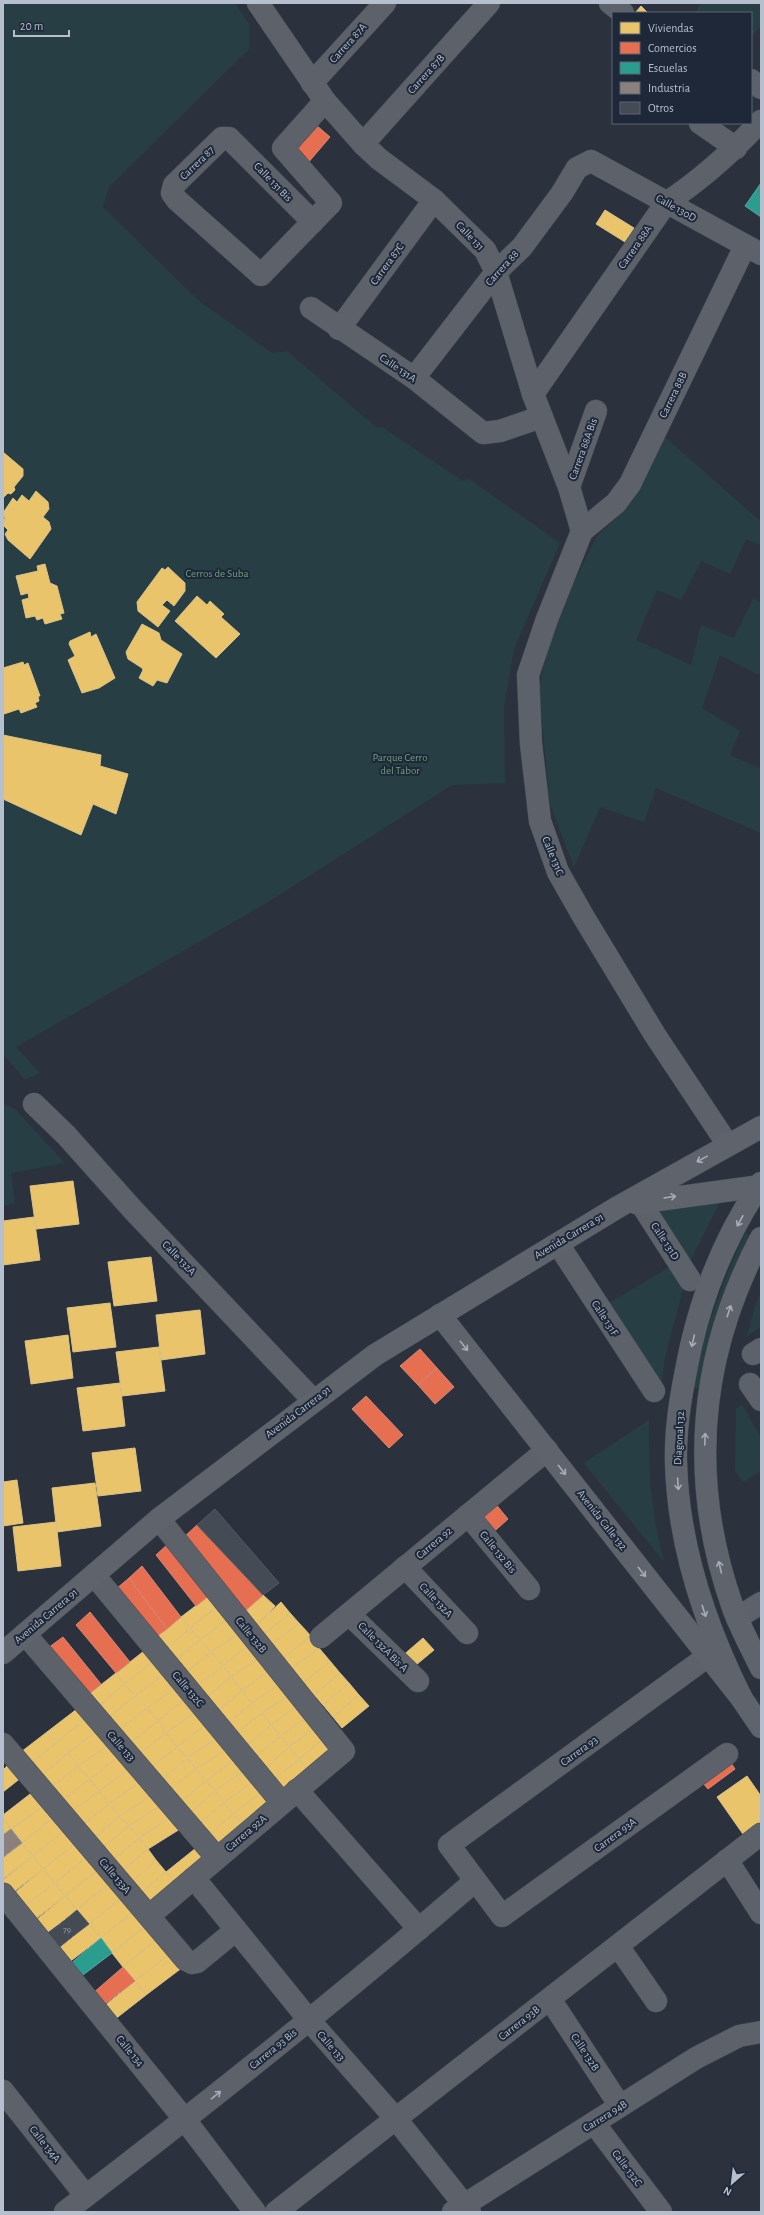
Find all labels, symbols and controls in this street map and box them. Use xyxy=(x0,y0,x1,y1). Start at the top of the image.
scale bar xyxy=(14,12,69,38)
legend xyxy=(612,12,752,124)
text: 20 m xyxy=(20,20,43,32)
street label: Carrera 87A xyxy=(327,21,369,65)
text: Viviendas xyxy=(648,22,694,34)
text: Comercios xyxy=(648,42,697,54)
street label: Carrera 87B xyxy=(406,52,447,96)
text: Escuelas xyxy=(648,62,687,74)
text: Industria xyxy=(648,82,691,94)
text: Otros xyxy=(648,102,674,114)
street label: Carrera 87 xyxy=(178,144,217,182)
street label: Calle 131 Bis xyxy=(252,160,294,204)
street label: Calle 130D xyxy=(654,192,698,224)
street label: Calle 131 xyxy=(454,220,486,252)
street label: Carrera 88A xyxy=(616,223,654,271)
street label: Carrera 87C xyxy=(368,241,406,287)
street label: Carrera 88 xyxy=(483,248,521,288)
street label: Calle 131A xyxy=(378,352,419,385)
street label: Carrera 88B xyxy=(657,370,689,420)
street label: Carrera 88A Bis xyxy=(567,417,599,481)
park label: Cerros de Suba xyxy=(185,568,249,579)
park label: Parque Cerro del Tabor xyxy=(372,752,428,776)
street label: Calle 131C xyxy=(540,835,566,877)
one-way arrow xyxy=(696,1156,708,1163)
one-way arrow xyxy=(663,1193,676,1201)
street label: Avenida Carrera 91 xyxy=(532,1211,606,1261)
one-way arrow xyxy=(736,1214,743,1226)
street label: Calle 131D xyxy=(649,1220,681,1262)
street label: Calle 132A xyxy=(160,1239,198,1278)
street label: Calle 131F xyxy=(589,1298,621,1338)
one-way arrow xyxy=(726,1306,734,1318)
one-way arrow xyxy=(688,1334,696,1347)
one-way arrow xyxy=(460,1340,469,1351)
street label: Avenida Carrera 91 xyxy=(263,1384,333,1440)
street label: Diagonal 132 xyxy=(672,1411,686,1465)
one-way arrow xyxy=(701,1433,709,1446)
one-way arrow xyxy=(558,1464,567,1475)
one-way arrow xyxy=(674,1477,681,1490)
street label: Avenida Calle 132 xyxy=(575,1488,629,1552)
street label: Carrera 92 xyxy=(414,1525,454,1561)
street label: Calle 132 Bis xyxy=(478,1529,518,1575)
one-way arrow xyxy=(716,1561,724,1574)
one-way arrow xyxy=(638,1567,647,1578)
street label: Calle 132A xyxy=(417,1581,455,1620)
street label: Avenida Carrera 91 xyxy=(12,1586,80,1646)
one-way arrow xyxy=(701,1604,708,1617)
street label: Calle 132B xyxy=(233,1615,269,1655)
street label: Calle 132A Bis A xyxy=(356,1620,410,1674)
street label: Calle 132C xyxy=(170,1669,206,1709)
street label: Calle 133 xyxy=(105,1729,137,1764)
street label: Carrera 93 xyxy=(558,1734,600,1768)
street label: Carrera 92A xyxy=(223,1812,269,1853)
street label: Carrera 93A xyxy=(592,1816,639,1854)
street label: Calle 133A xyxy=(97,1856,133,1896)
house number: 79 xyxy=(63,1926,71,1935)
street label: Carrera 93B xyxy=(496,2004,542,2042)
street label: Carrera 93 Bis xyxy=(247,2027,299,2071)
street label: Calle 133 xyxy=(315,2029,347,2064)
street label: Calle 132B xyxy=(569,2031,601,2073)
street label: Calle 134 xyxy=(114,2033,146,2069)
one-way arrow xyxy=(210,2091,221,2099)
street label: Carrera 94B xyxy=(581,2098,629,2134)
street label: Calle 134A xyxy=(27,2124,63,2165)
street label: Calle 132C xyxy=(610,2148,644,2188)
north arrow xyxy=(712,2163,752,2203)
text: N xyxy=(722,2185,734,2198)

